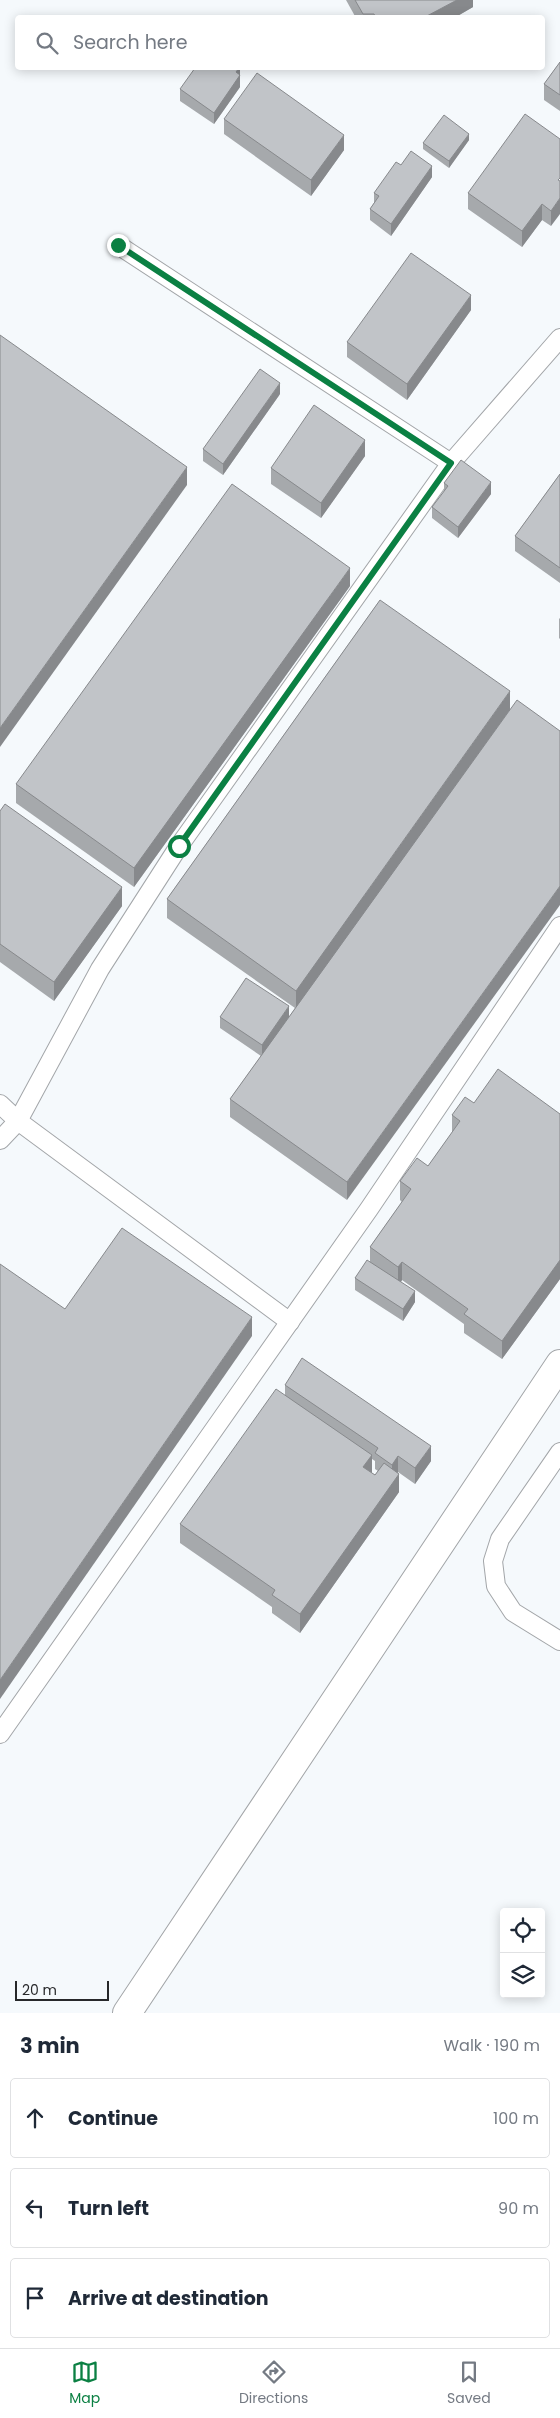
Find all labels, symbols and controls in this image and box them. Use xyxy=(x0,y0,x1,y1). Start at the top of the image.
search box xyxy=(15,15,545,70)
icon: search xyxy=(33,29,61,57)
text: Search here xyxy=(73,29,187,56)
route end xyxy=(107,234,130,257)
route start xyxy=(168,835,191,858)
map controls xyxy=(500,1908,545,1998)
button: locate xyxy=(500,1908,545,1953)
button: layers xyxy=(500,1953,545,1998)
scale bar xyxy=(15,1978,109,2001)
text: 20 m xyxy=(22,1980,57,2000)
text: 3 min xyxy=(20,2031,80,2060)
text: Walk · 190 m xyxy=(443,2034,540,2057)
icon: ahead xyxy=(21,2104,49,2132)
text: Continue xyxy=(68,2105,158,2132)
text: 100 m xyxy=(493,2107,539,2130)
icon: left xyxy=(21,2194,49,2222)
text: Turn left xyxy=(68,2195,149,2222)
text: 90 m xyxy=(498,2197,539,2220)
icon: arrive xyxy=(21,2284,49,2312)
text: Arrive at destination xyxy=(68,2285,269,2312)
tab: Map xyxy=(69,2358,100,2409)
tab: Directions xyxy=(239,2358,308,2409)
tab: Saved xyxy=(447,2358,491,2409)

